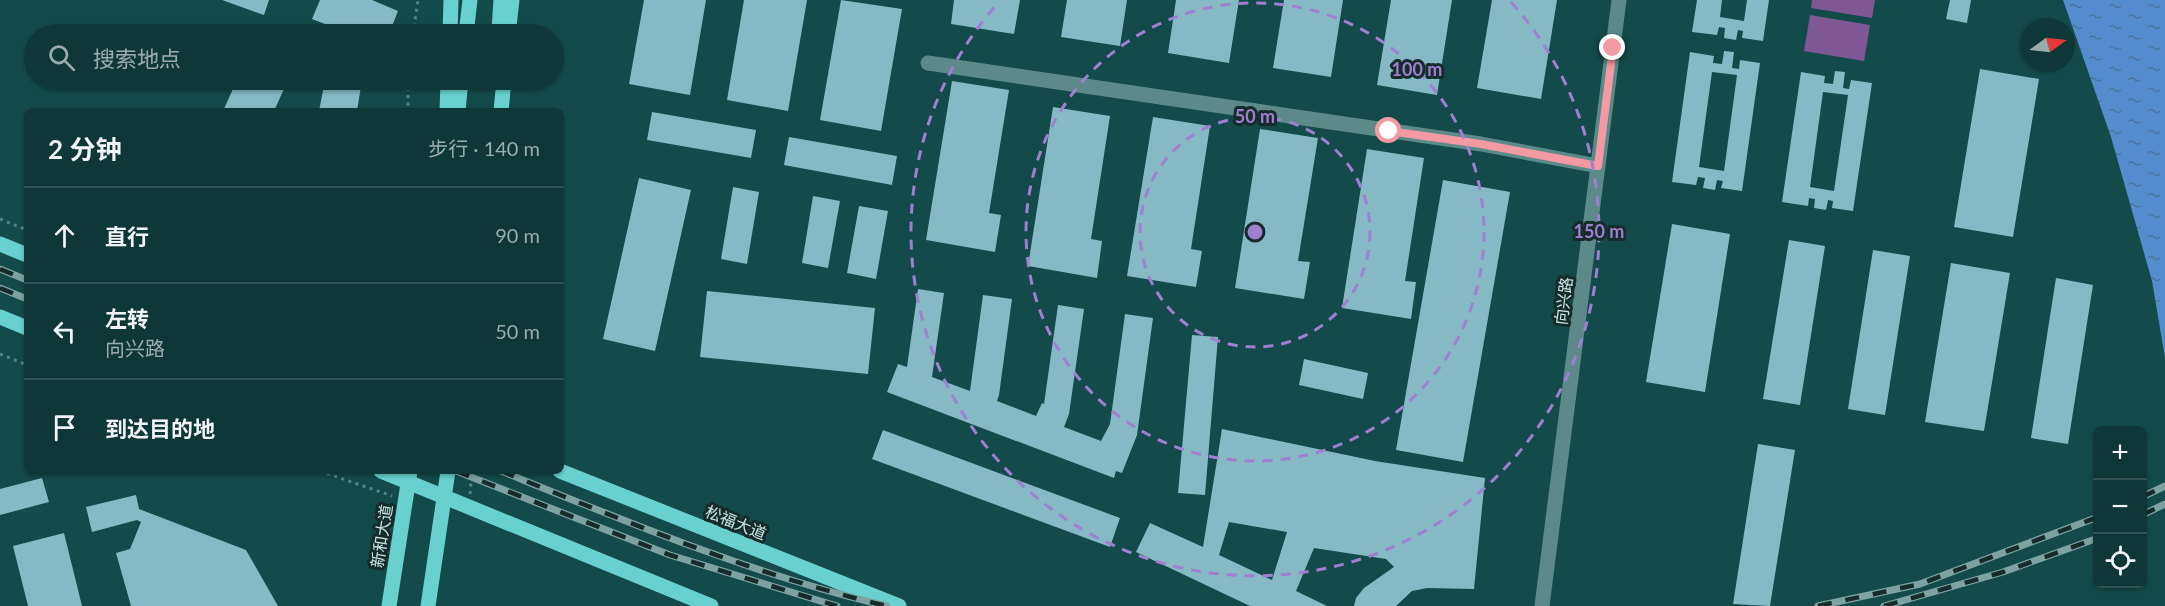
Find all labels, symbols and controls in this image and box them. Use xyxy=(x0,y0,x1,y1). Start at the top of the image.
north arrow xyxy=(2021,18,2075,72)
search box xyxy=(24,24,564,90)
route end xyxy=(1599,34,1625,60)
icon: search xyxy=(45,41,78,74)
text: 搜索地点 xyxy=(93,45,181,72)
text: 100 m xyxy=(1392,58,1442,80)
text: 50 m xyxy=(1235,105,1275,127)
route start xyxy=(1375,117,1401,143)
text: 2 分钟 xyxy=(48,133,121,165)
text: 步行 · 140 m xyxy=(428,136,540,160)
icon: ahead xyxy=(48,219,81,252)
text: 150 m xyxy=(1574,220,1624,242)
centre of rings xyxy=(1245,222,1265,242)
text: 直行 xyxy=(105,223,149,250)
text: 90 m xyxy=(495,223,540,247)
street label: 向兴路 xyxy=(1551,276,1575,326)
text: 左转 xyxy=(105,305,149,332)
icon: left xyxy=(48,315,81,348)
text: 50 m xyxy=(495,319,540,343)
text: 向兴路 xyxy=(105,336,165,360)
icon: arrive xyxy=(48,411,81,444)
text: 到达目的地 xyxy=(105,415,215,442)
map controls xyxy=(2093,426,2147,588)
button: + xyxy=(2093,426,2147,480)
button: − xyxy=(2093,480,2147,534)
street label: 松福大道 xyxy=(703,501,769,543)
street label: 新和大道 xyxy=(367,503,395,569)
button: locate xyxy=(2093,534,2147,588)

